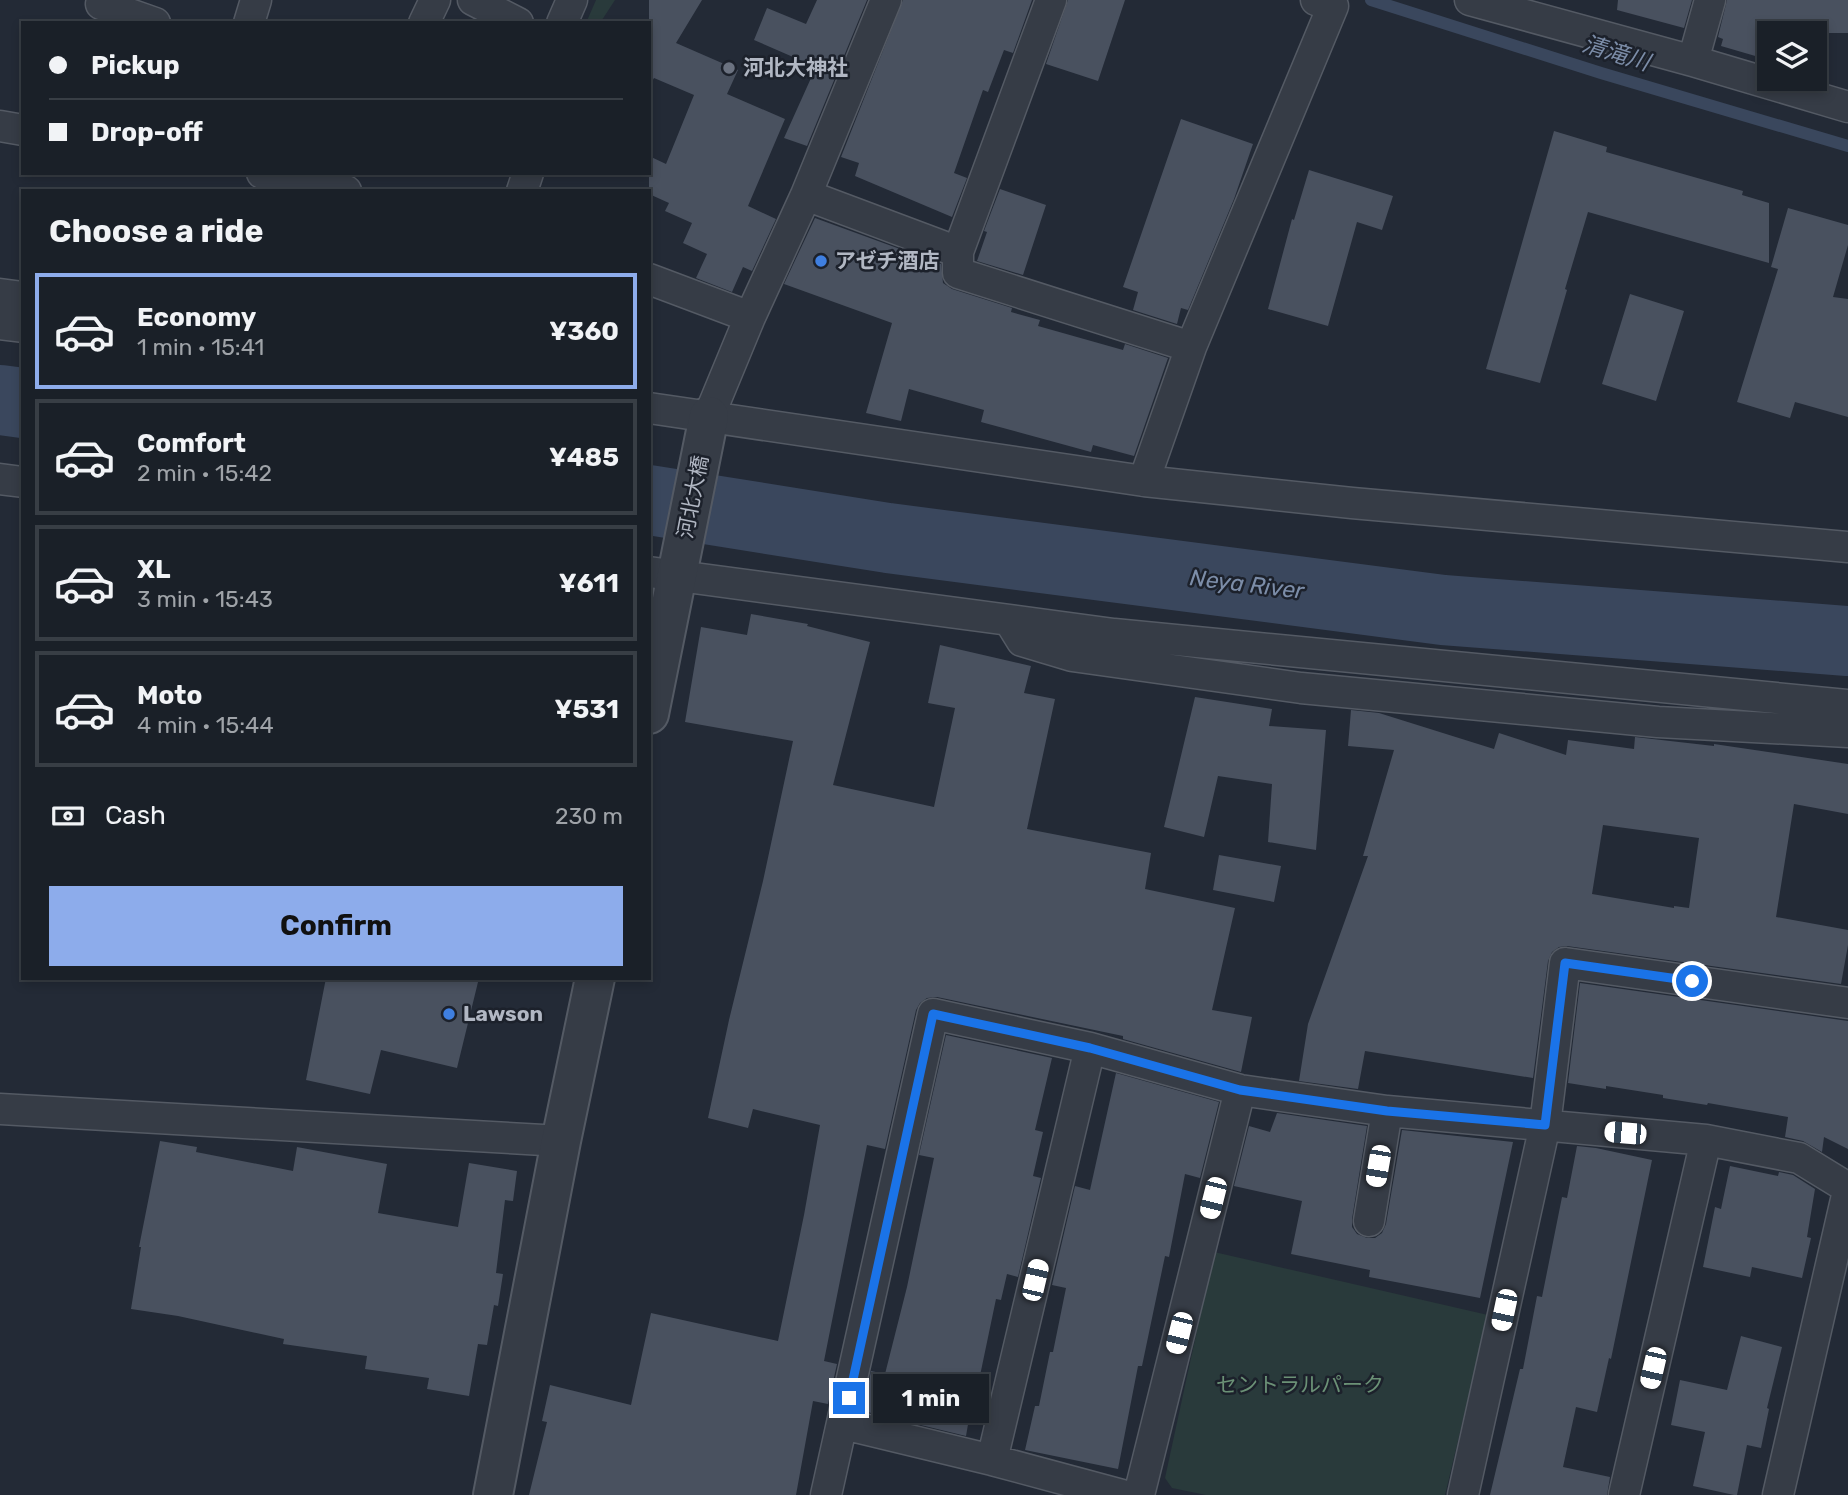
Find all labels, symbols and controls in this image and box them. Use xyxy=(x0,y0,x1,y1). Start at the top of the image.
map controls xyxy=(1757,21,1827,91)
button: layers xyxy=(1757,21,1827,91)
water label: 清滝川 xyxy=(1579,30,1656,77)
text: Pickup xyxy=(91,50,180,81)
place label: 河北大神社 xyxy=(743,55,848,80)
marker: 河北大神社 xyxy=(721,60,737,76)
text: Drop-off xyxy=(91,117,203,148)
text: Choose a ride xyxy=(49,212,263,250)
place label: アゼチ酒店 xyxy=(835,248,940,273)
marker: アゼチ酒店 xyxy=(813,253,829,269)
icon: car xyxy=(53,300,116,363)
text: Economy xyxy=(137,302,256,333)
text: ¥360 xyxy=(549,316,619,347)
text: 1 min · 15:41 xyxy=(137,333,264,361)
icon: car xyxy=(53,426,116,489)
text: Comfort xyxy=(137,428,246,459)
text: ¥485 xyxy=(549,442,619,473)
street label: 河北大橋 xyxy=(672,453,713,541)
text: 2 min · 15:42 xyxy=(137,459,272,487)
icon: car xyxy=(53,552,116,615)
text: XL xyxy=(137,554,170,585)
water label: Neya River xyxy=(1188,563,1307,605)
text: ¥611 xyxy=(559,568,619,599)
text: 3 min · 15:43 xyxy=(137,585,273,613)
icon: car xyxy=(53,678,116,741)
text: Moto xyxy=(137,680,202,711)
text: ¥531 xyxy=(555,694,619,725)
text: 4 min · 15:44 xyxy=(137,711,274,739)
icon: cash xyxy=(49,797,87,835)
text: Cash xyxy=(105,800,166,831)
text: 230 m xyxy=(555,802,623,830)
button: Confirm xyxy=(49,886,623,966)
route start xyxy=(1676,965,1708,997)
place label: Lawson xyxy=(463,1001,543,1026)
marker: Lawson xyxy=(441,1006,457,1022)
car xyxy=(1604,1121,1647,1145)
car xyxy=(1365,1143,1392,1189)
car xyxy=(1198,1175,1229,1221)
car xyxy=(1021,1257,1050,1303)
car xyxy=(1490,1287,1519,1333)
car xyxy=(1164,1310,1195,1356)
car xyxy=(1639,1345,1668,1391)
park label: セントラルパーク xyxy=(1216,1372,1384,1397)
callout: 1 min xyxy=(874,1374,989,1422)
route end xyxy=(833,1382,865,1414)
text: 1 min xyxy=(902,1384,960,1412)

